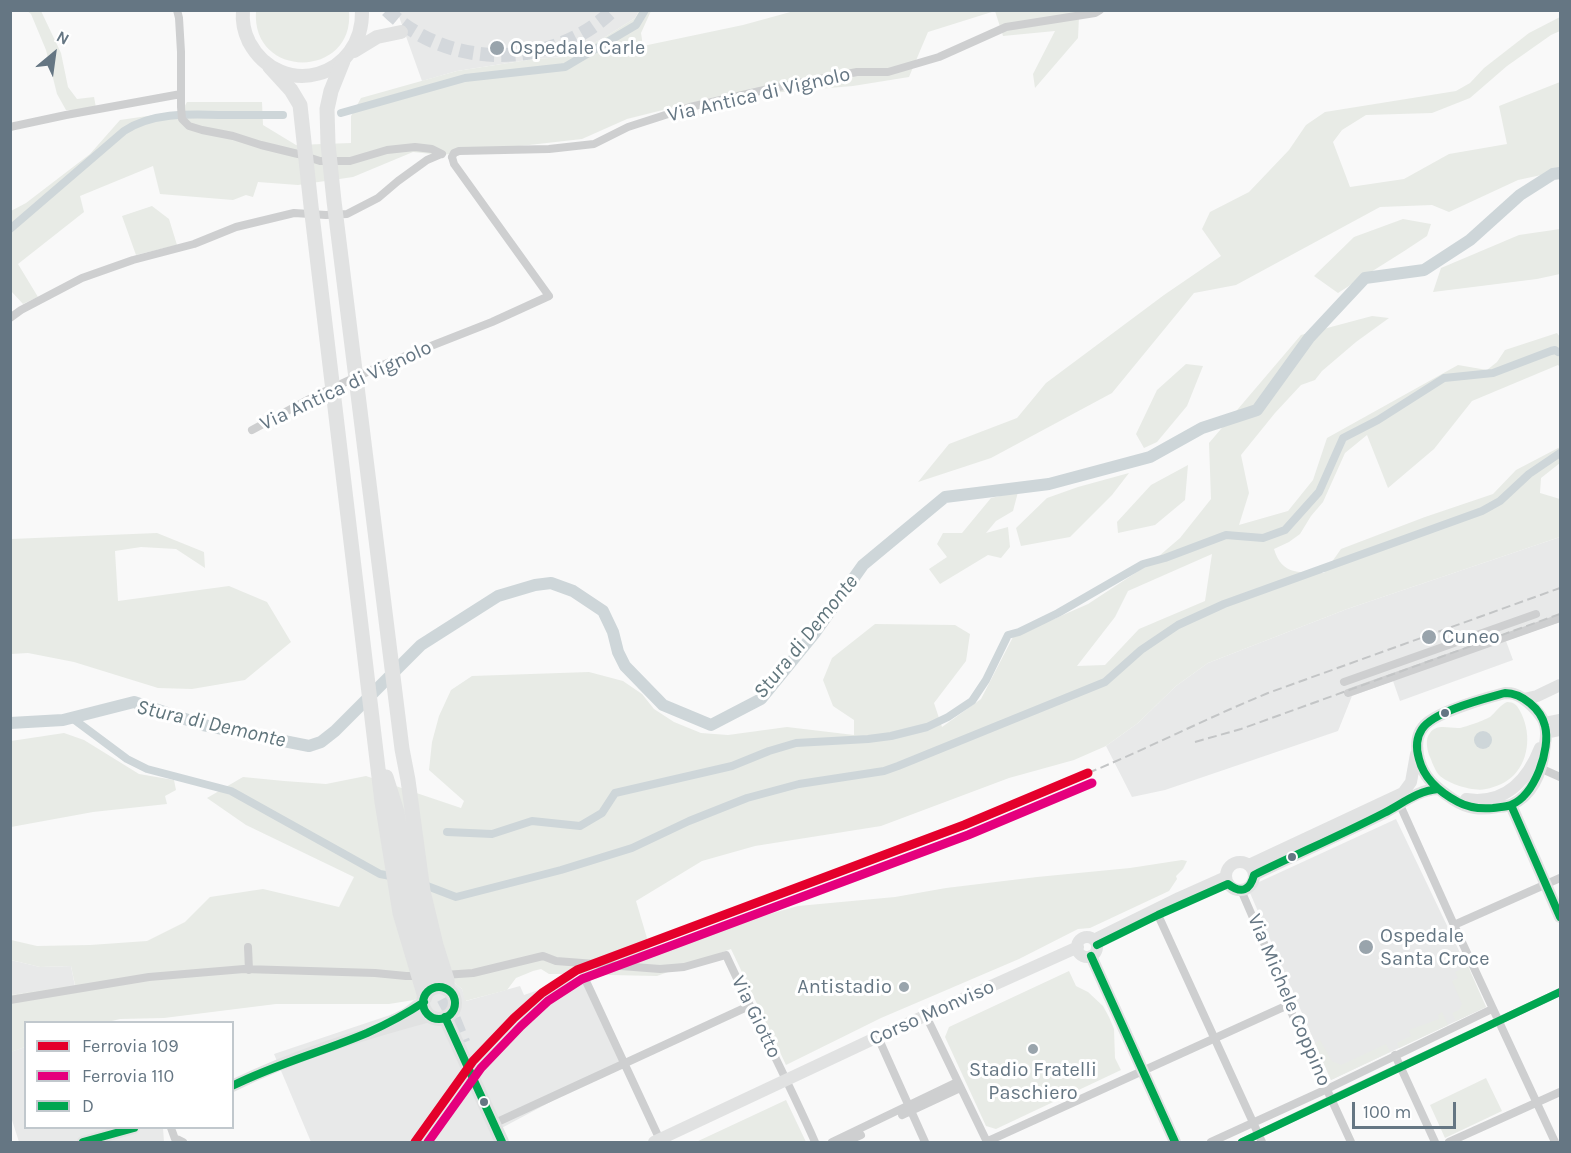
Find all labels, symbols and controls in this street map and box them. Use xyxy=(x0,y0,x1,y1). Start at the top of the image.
north arrow xyxy=(24,24,84,84)
text: N xyxy=(53,27,73,49)
place label: Ospedale Carle xyxy=(510,36,645,60)
marker: Ospedale Carle xyxy=(488,39,506,57)
street label: Via Antica di Vignolo xyxy=(665,62,853,128)
street label: Via Antica di Vignolo xyxy=(256,336,436,436)
water label: Stura di Demonte xyxy=(748,570,864,704)
place label: Cuneo xyxy=(1442,625,1500,649)
marker: Cuneo xyxy=(1420,628,1438,646)
water label: Stura di Demonte xyxy=(134,695,288,753)
unlabelled marker xyxy=(1439,707,1451,719)
unlabelled marker xyxy=(1286,851,1298,863)
street label: Via Michele Coppino xyxy=(1242,910,1336,1090)
place label: Ospedale Santa Croce xyxy=(1380,924,1489,971)
marker: Ospedale Santa Croce xyxy=(1357,938,1375,956)
street label: Via Giotto xyxy=(726,972,786,1062)
place label: Antistadio xyxy=(797,975,892,999)
street label: Corso Monviso xyxy=(866,975,998,1051)
marker: Antistadio xyxy=(897,980,911,994)
legend xyxy=(24,1021,234,1129)
text: Ferrovia 109 xyxy=(82,1035,179,1057)
marker: Stadio Fratelli Paschiero xyxy=(1026,1042,1040,1056)
place label: Stadio Fratelli Paschiero xyxy=(969,1058,1097,1105)
text: Ferrovia 110 xyxy=(82,1065,174,1087)
scale bar xyxy=(1355,1090,1458,1128)
text: D xyxy=(82,1095,94,1117)
unlabelled marker xyxy=(478,1096,490,1108)
text: 100 m xyxy=(1363,1101,1411,1123)

